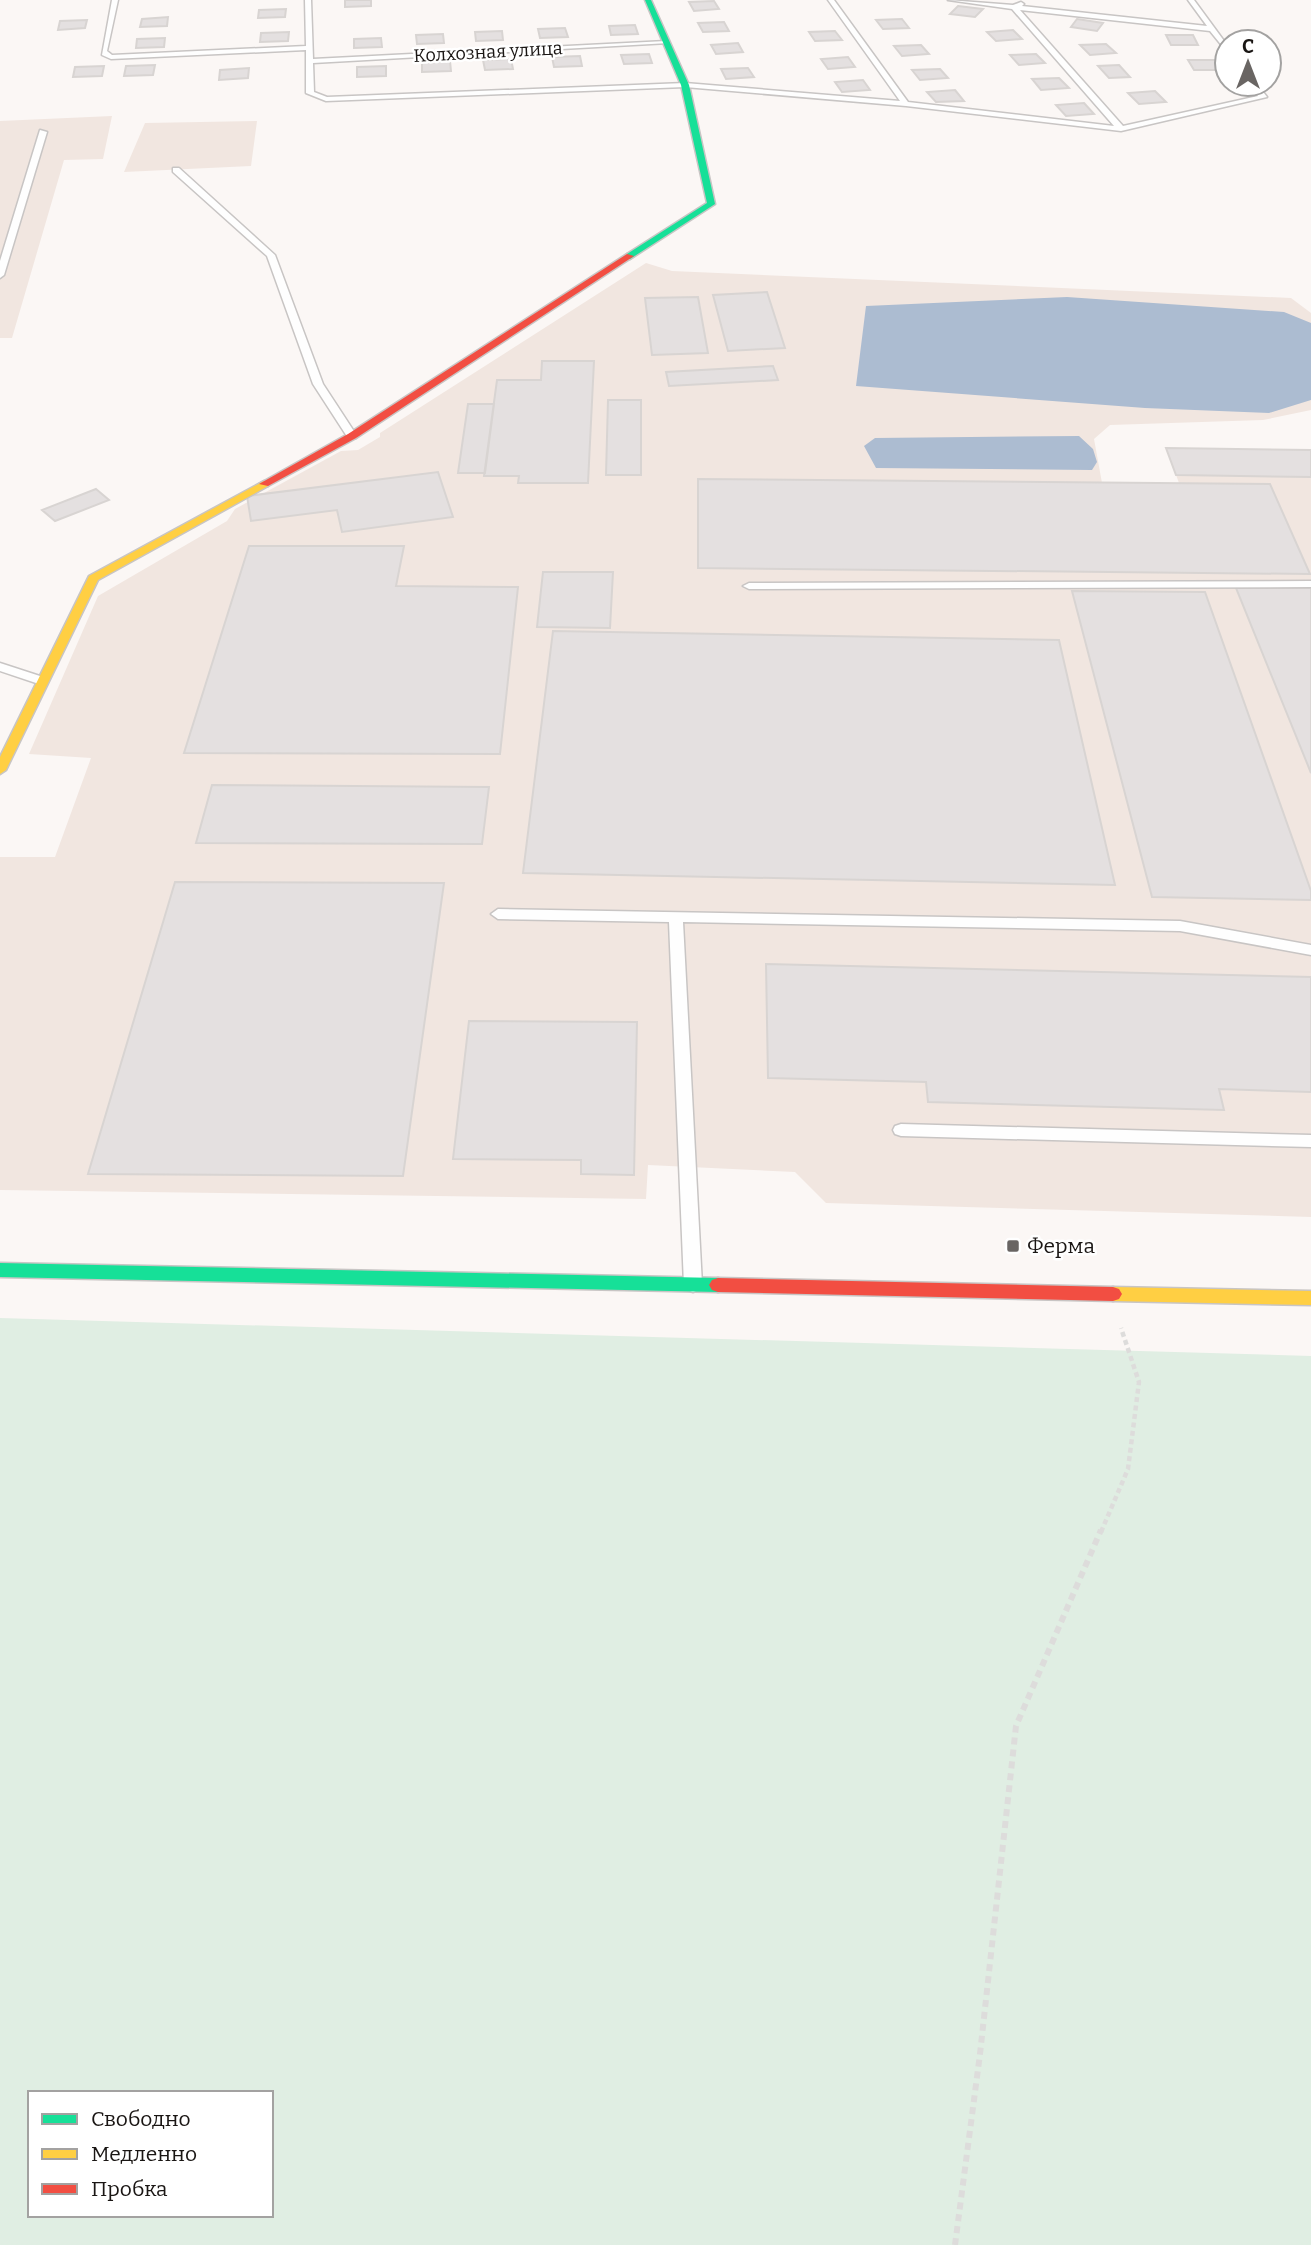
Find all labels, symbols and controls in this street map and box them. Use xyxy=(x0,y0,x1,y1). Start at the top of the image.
north arrow xyxy=(1213,28,1283,98)
text: С xyxy=(1242,35,1254,58)
street label: Колхозная улица xyxy=(413,37,563,67)
place label: Ферма xyxy=(1027,1233,1095,1259)
marker: Ферма xyxy=(1005,1238,1021,1254)
legend xyxy=(28,2091,273,2217)
text: Свободно xyxy=(91,2106,191,2132)
text: Медленно xyxy=(91,2141,197,2167)
text: Пробка xyxy=(91,2176,168,2202)

